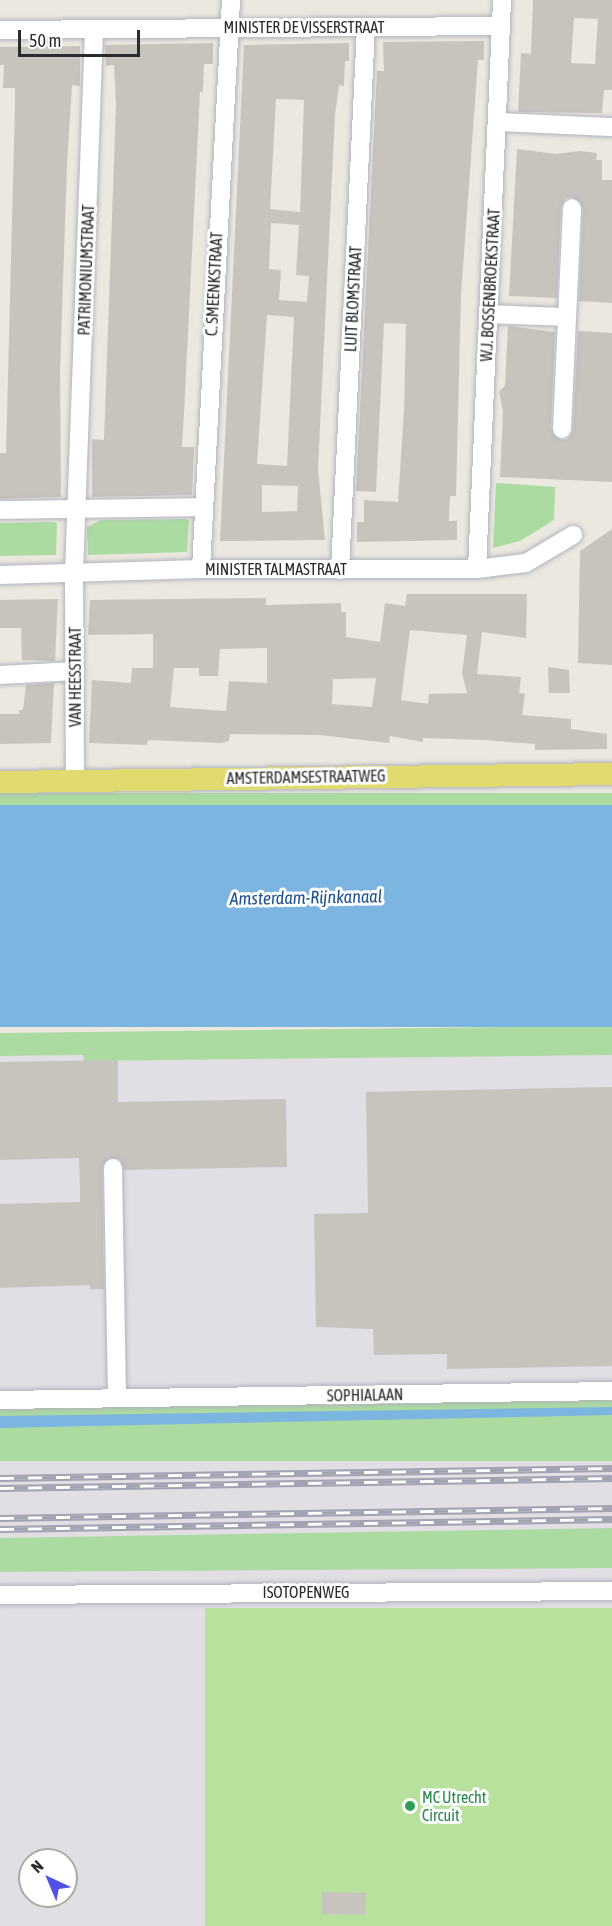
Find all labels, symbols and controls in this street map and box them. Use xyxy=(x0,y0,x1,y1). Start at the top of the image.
street label: MINISTER DE VISSERSTRAAT xyxy=(223,17,385,37)
scale bar xyxy=(21,18,142,56)
text: 50 m xyxy=(29,30,61,51)
street label: PATRIMONIUMSTRAAT xyxy=(74,204,98,336)
street label: W.J. BOSSENBROEKSTRAAT xyxy=(476,208,504,362)
street label: C. SMEENKSTRAAT xyxy=(202,231,226,337)
street label: LUIT BLOMSTRAAT xyxy=(341,245,365,353)
street label: MINISTER TALMASTRAAT xyxy=(205,559,347,579)
street label: VAN HEESSTRAAT xyxy=(65,627,85,727)
street label: AMSTERDAMSESTRAATWEG xyxy=(226,766,386,788)
water label: Amsterdam-Rijnkanaal xyxy=(230,886,382,910)
street label: SOPHIALAAN xyxy=(327,1385,403,1405)
street label: ISOTOPENWEG xyxy=(263,1582,349,1602)
place label: MC Utrecht Circuit xyxy=(422,1787,486,1825)
marker: MC Utrecht Circuit xyxy=(403,1799,417,1813)
north arrow xyxy=(18,1848,78,1908)
text: N xyxy=(27,1857,47,1876)

